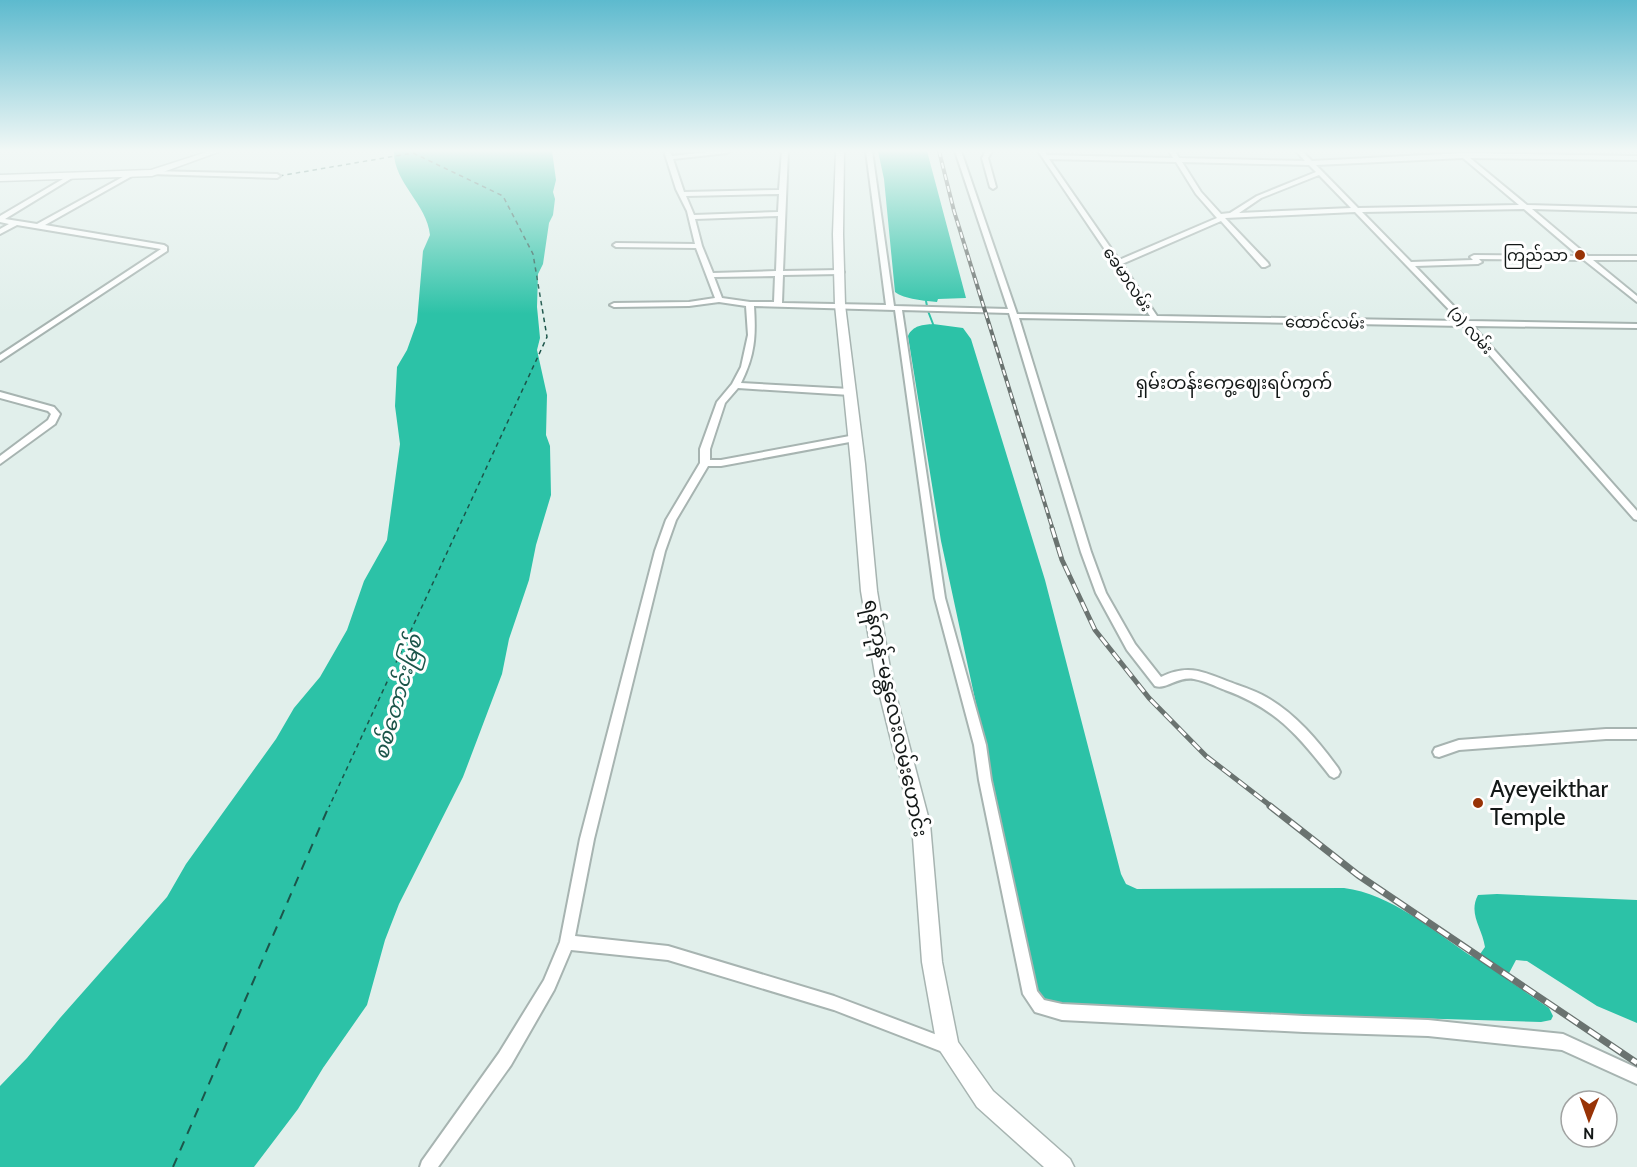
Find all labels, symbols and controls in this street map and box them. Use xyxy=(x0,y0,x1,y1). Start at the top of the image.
street label: ခေမာလမ်း xyxy=(1099,243,1158,315)
place label: ကြည်သာ xyxy=(1503,244,1568,269)
marker: ကြည်သာ xyxy=(1573,248,1587,262)
street label: (၁) လမ်း xyxy=(1444,301,1499,358)
street label: ထောင်လမ်း xyxy=(1285,310,1365,333)
district label: ရှမ်းတန်းကွေ့ဈေးရပ်ကွက် xyxy=(1136,370,1332,398)
street label: ရန်ကုန်-မန္တလေးလမ်းဟောင်း xyxy=(854,597,935,840)
water label: စစ်တောင်းမြစ် xyxy=(366,630,432,763)
place label: Ayeyeikthar Temple xyxy=(1490,774,1609,831)
marker: Ayeyeikthar Temple xyxy=(1471,796,1485,810)
north arrow xyxy=(1559,1089,1619,1149)
text: N xyxy=(1583,1124,1595,1143)

